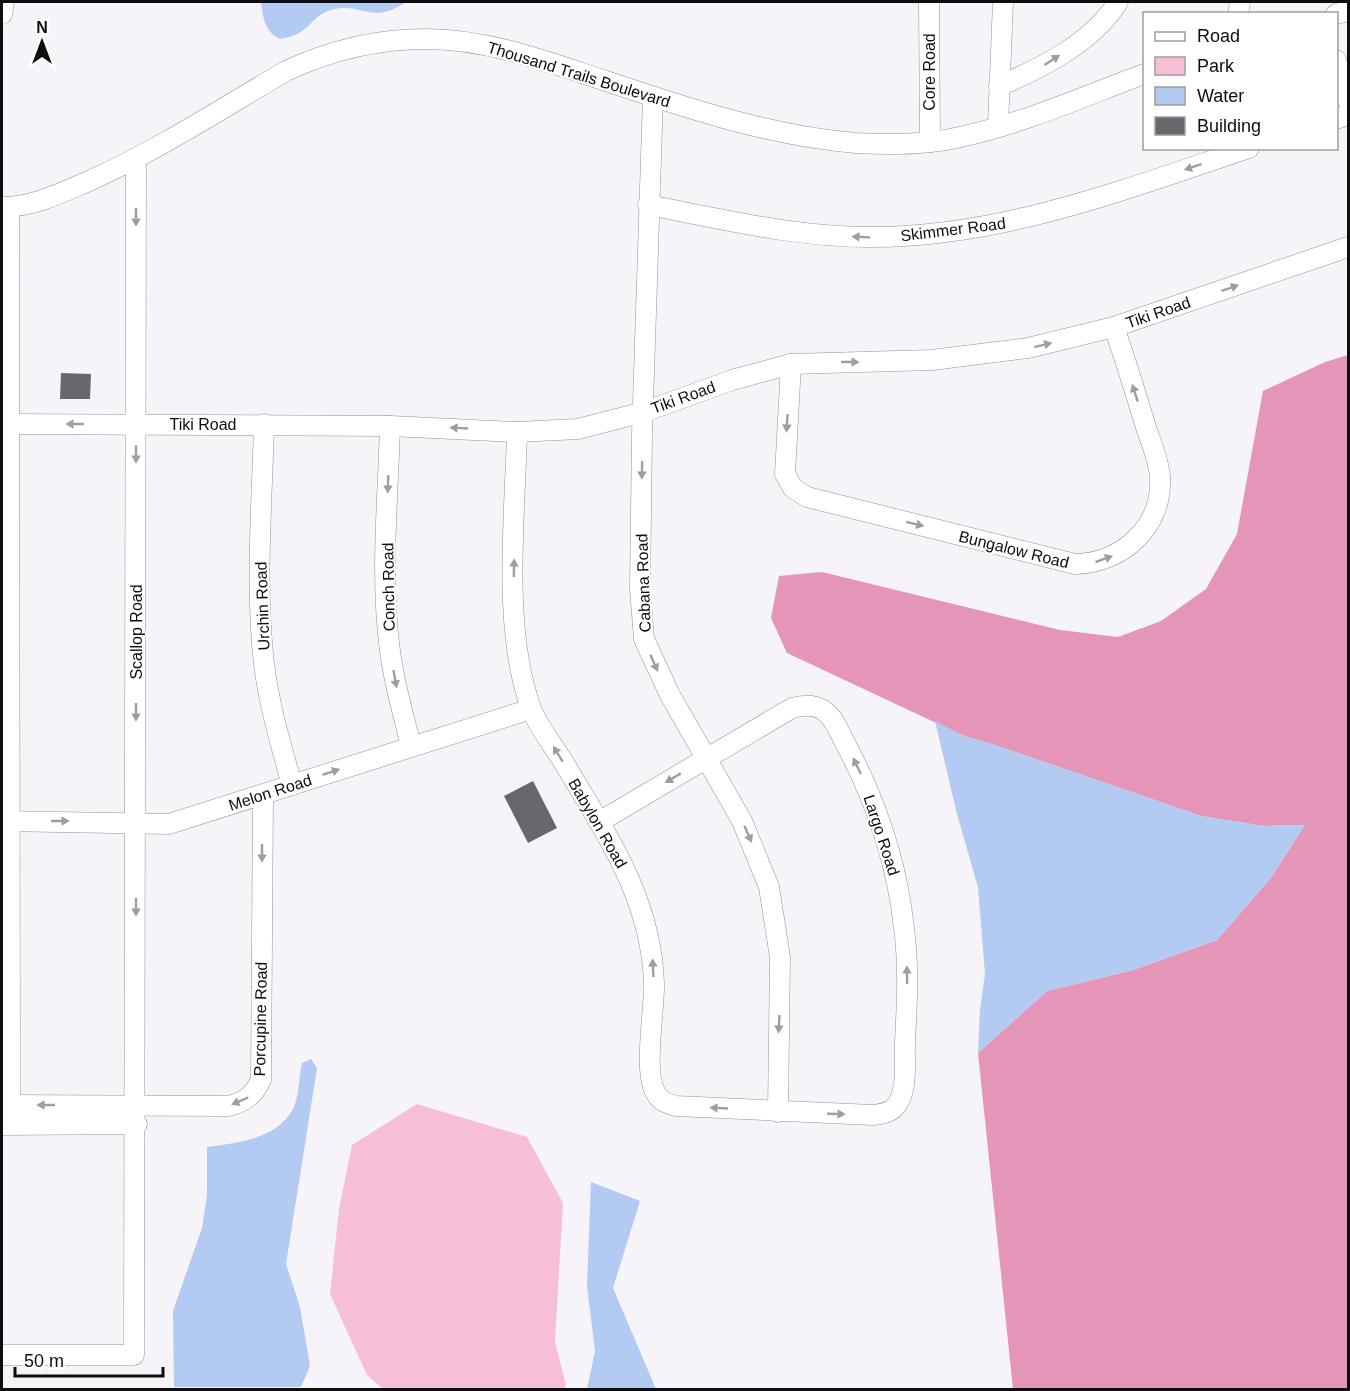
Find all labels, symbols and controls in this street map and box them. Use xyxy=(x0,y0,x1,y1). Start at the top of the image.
north arrow xyxy=(12,12,72,72)
legend xyxy=(1143,12,1338,150)
text: N xyxy=(36,19,48,36)
text: Road xyxy=(1197,26,1240,46)
street label: Core Road xyxy=(921,33,938,111)
street label: Thousand Trails Boulevard xyxy=(485,39,672,110)
one-way arrow xyxy=(1043,54,1059,66)
text: Park xyxy=(1197,56,1235,76)
text: Water xyxy=(1197,86,1244,106)
text: Building xyxy=(1197,116,1261,136)
one-way arrow xyxy=(1184,163,1202,172)
one-way arrow xyxy=(131,207,141,226)
street label: Skimmer Road xyxy=(900,215,1007,244)
one-way arrow xyxy=(851,232,870,241)
one-way arrow xyxy=(1221,282,1239,292)
street label: Tiki Road xyxy=(1124,294,1193,331)
one-way arrow xyxy=(1034,339,1053,349)
one-way arrow xyxy=(840,357,859,367)
street label: Tiki Road xyxy=(649,378,718,417)
one-way arrow xyxy=(1130,384,1139,402)
one-way arrow xyxy=(782,413,792,432)
street label: Tiki Road xyxy=(170,416,236,433)
one-way arrow xyxy=(65,419,84,429)
one-way arrow xyxy=(449,424,468,433)
one-way arrow xyxy=(131,444,141,463)
one-way arrow xyxy=(637,461,647,480)
one-way arrow xyxy=(384,475,393,494)
one-way arrow xyxy=(906,520,924,529)
street label: Bungalow Road xyxy=(957,528,1071,571)
street label: Cabana Road xyxy=(633,533,654,633)
street label: Conch Road xyxy=(379,542,398,632)
one-way arrow xyxy=(1095,554,1113,564)
one-way arrow xyxy=(509,558,519,577)
street label: Urchin Road xyxy=(252,561,273,651)
street label: Scallop Road xyxy=(128,584,145,680)
one-way arrow xyxy=(650,654,660,672)
one-way arrow xyxy=(390,670,399,689)
one-way arrow xyxy=(131,702,141,721)
one-way arrow xyxy=(553,746,564,762)
one-way arrow xyxy=(853,758,862,775)
one-way arrow xyxy=(322,766,340,776)
street label: Melon Road xyxy=(226,771,314,814)
one-way arrow xyxy=(665,772,681,783)
street label: Babylon Road xyxy=(565,775,630,871)
street label: Largo Road xyxy=(861,793,903,878)
one-way arrow xyxy=(50,816,69,826)
one-way arrow xyxy=(744,825,753,843)
one-way arrow xyxy=(258,844,267,863)
one-way arrow xyxy=(131,897,141,916)
one-way arrow xyxy=(649,958,658,977)
street label: Porcupine Road xyxy=(251,961,270,1077)
one-way arrow xyxy=(902,965,912,984)
one-way arrow xyxy=(774,1015,783,1034)
one-way arrow xyxy=(231,1096,249,1106)
one-way arrow xyxy=(37,1100,56,1110)
one-way arrow xyxy=(710,1104,729,1113)
one-way arrow xyxy=(827,1109,846,1118)
scale bar xyxy=(15,1340,164,1378)
text: 50 m xyxy=(24,1351,64,1371)

